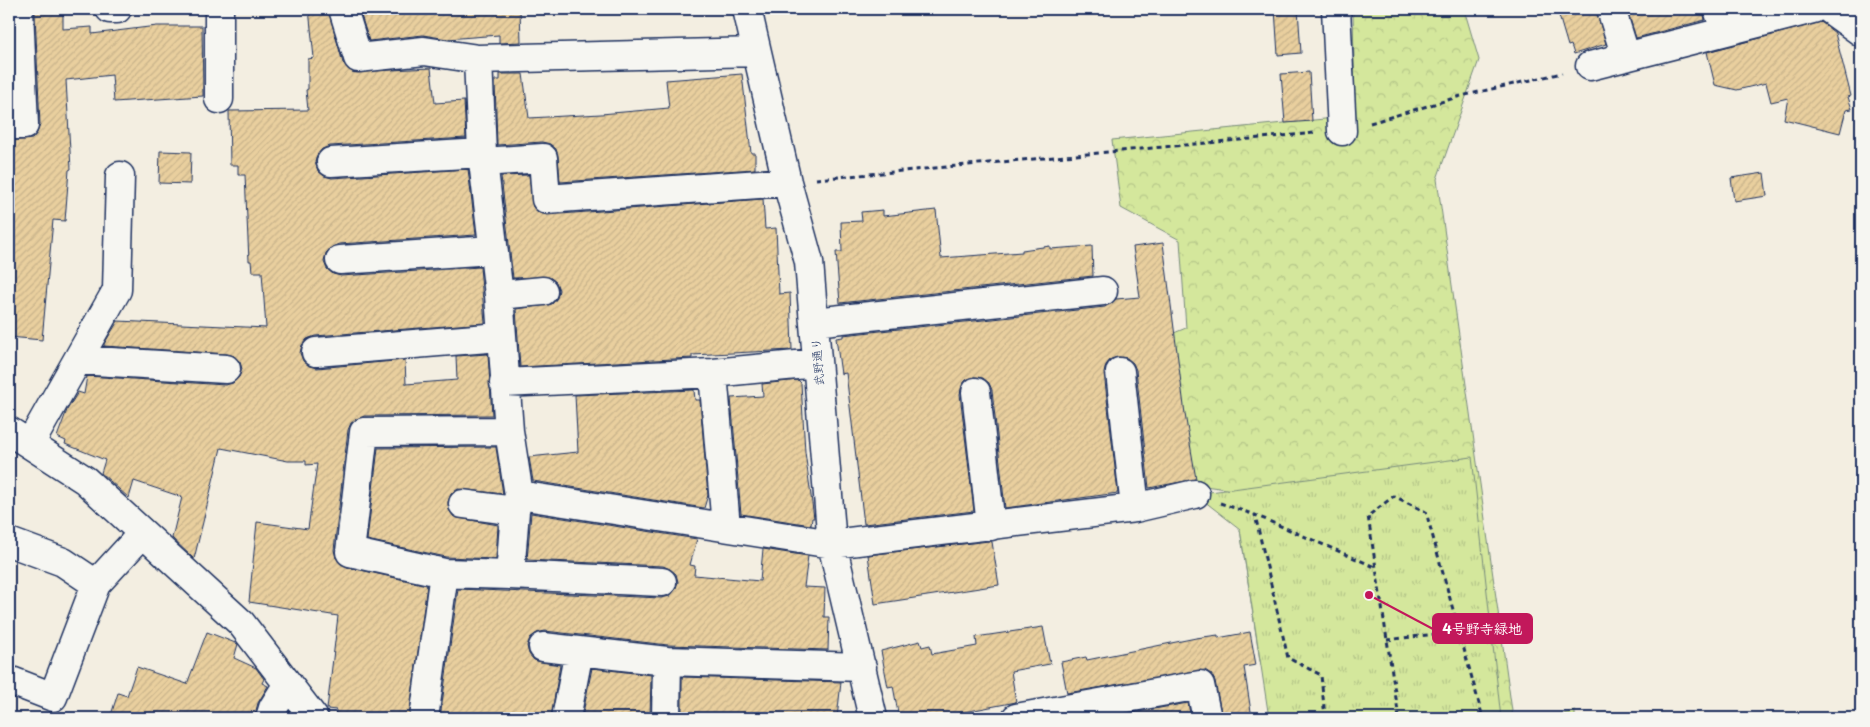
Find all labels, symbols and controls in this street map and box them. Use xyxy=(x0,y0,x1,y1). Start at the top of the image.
street label: 武野通り xyxy=(806,337,828,387)
callout: 4号野寺緑地 xyxy=(1433,614,1532,643)
text: 4号野寺緑地 xyxy=(1442,618,1522,639)

